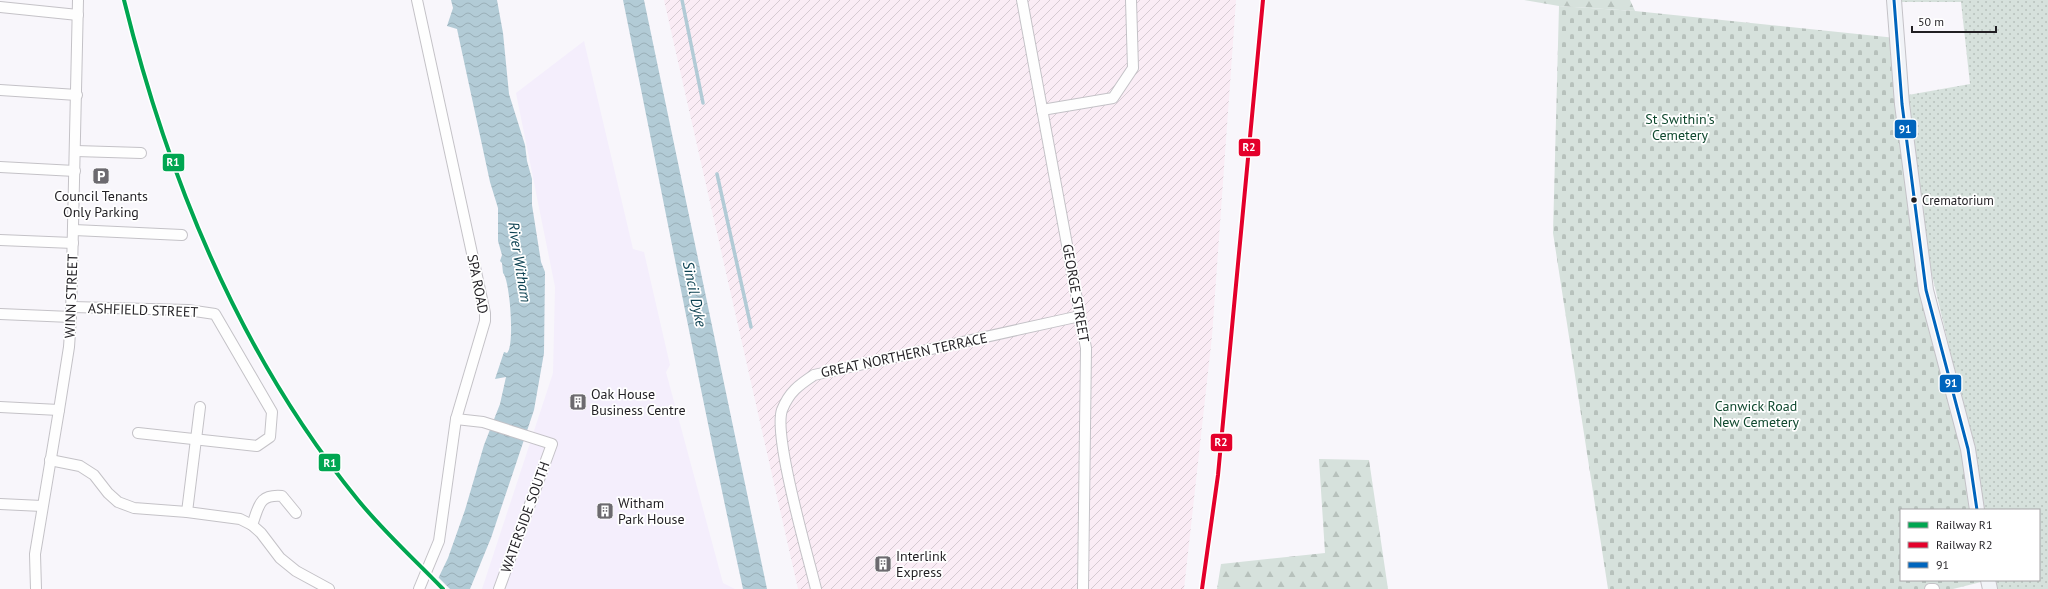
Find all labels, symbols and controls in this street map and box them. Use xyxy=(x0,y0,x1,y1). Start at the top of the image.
scale bar xyxy=(1912,8,1996,34)
text: 50 m xyxy=(1918,14,1944,29)
park label: St Swithin's Cemetery xyxy=(1645,110,1715,144)
line badge: 91 xyxy=(1894,119,1917,139)
text: 91 xyxy=(1899,122,1911,136)
line badge: R2 xyxy=(1238,138,1261,157)
text: R2 xyxy=(1243,140,1255,154)
line badge: R1 xyxy=(162,153,185,172)
text: R1 xyxy=(167,155,179,169)
parking icon: Council Tenants Only Parking xyxy=(91,166,111,186)
place label: Council Tenants Only Parking xyxy=(54,187,148,221)
place label: Crematorium xyxy=(1922,192,1994,209)
marker: Crematorium xyxy=(1909,195,1919,205)
water label: River Witham xyxy=(504,220,536,304)
street label: GEORGE STREET xyxy=(1058,242,1094,344)
street label: WINN STREET xyxy=(61,253,81,339)
street label: SPA ROAD xyxy=(463,253,493,315)
water label: Sincil Dyke xyxy=(679,259,711,329)
street label: ASHFIELD STREET xyxy=(88,299,199,321)
street label: GREAT NORTHERN TERRACE xyxy=(819,329,989,381)
line badge: 91 xyxy=(1939,374,1962,393)
text: 91 xyxy=(1945,376,1957,390)
place label: Oak House Business Centre xyxy=(591,385,686,419)
building icon: Oak House Business Centre xyxy=(568,392,588,412)
park label: Canwick Road New Cemetery xyxy=(1713,397,1800,431)
line badge: R2 xyxy=(1210,433,1233,452)
text: R2 xyxy=(1215,435,1227,449)
line badge: R1 xyxy=(318,453,341,472)
text: R1 xyxy=(324,456,336,470)
street label: WATERSIDE SOUTH xyxy=(496,459,554,575)
place label: Witham Park House xyxy=(618,494,685,528)
building icon: Witham Park House xyxy=(595,501,615,521)
legend xyxy=(1900,509,2040,581)
text: Railway R1 xyxy=(1936,517,1993,532)
text: Railway R2 xyxy=(1936,537,1993,552)
place label: Interlink Express xyxy=(896,547,947,581)
building icon: Interlink Express xyxy=(873,554,893,574)
text: 91 xyxy=(1936,557,1949,572)

